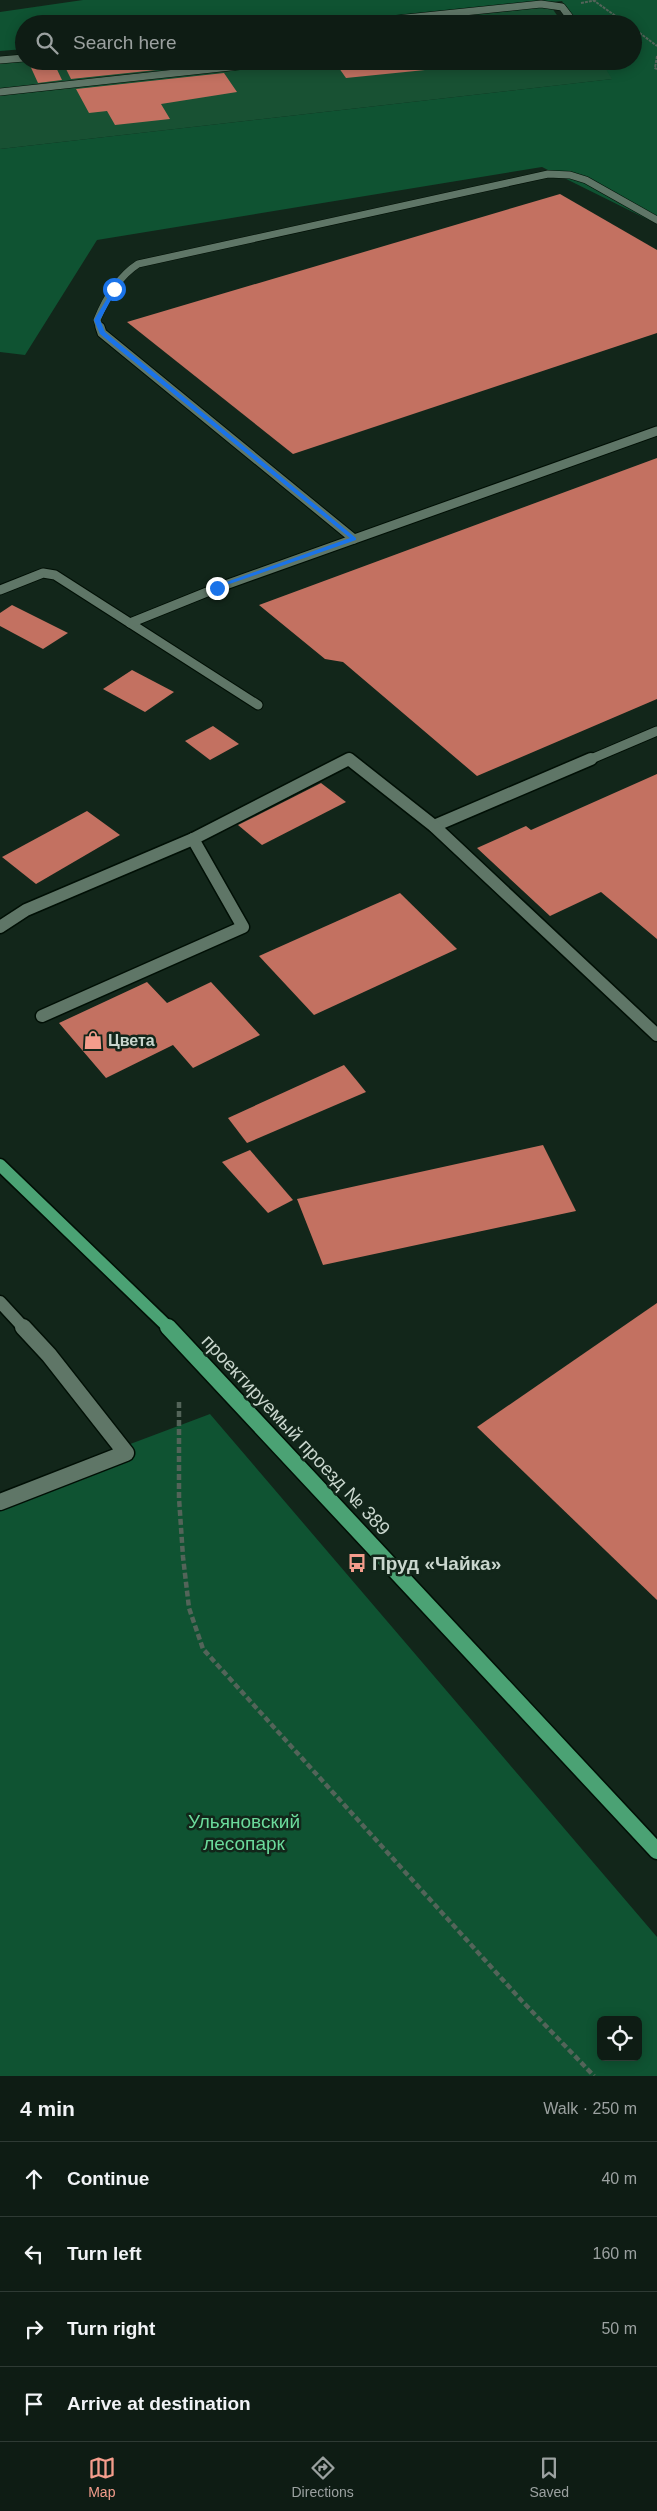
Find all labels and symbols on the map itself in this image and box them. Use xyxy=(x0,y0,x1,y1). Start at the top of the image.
route start xyxy=(103,278,126,301)
route end xyxy=(206,577,229,600)
shop icon: Цвета xyxy=(82,1029,104,1051)
place label: Цвета xyxy=(108,1032,155,1049)
street label: проектируемый проезд № 389 xyxy=(198,1330,394,1540)
bus stop icon: Пруд «Чайка» xyxy=(346,1552,368,1574)
place label: Пруд «Чайка» xyxy=(372,1553,501,1574)
park label: Ульяновский лесопарк xyxy=(188,1811,300,1854)

